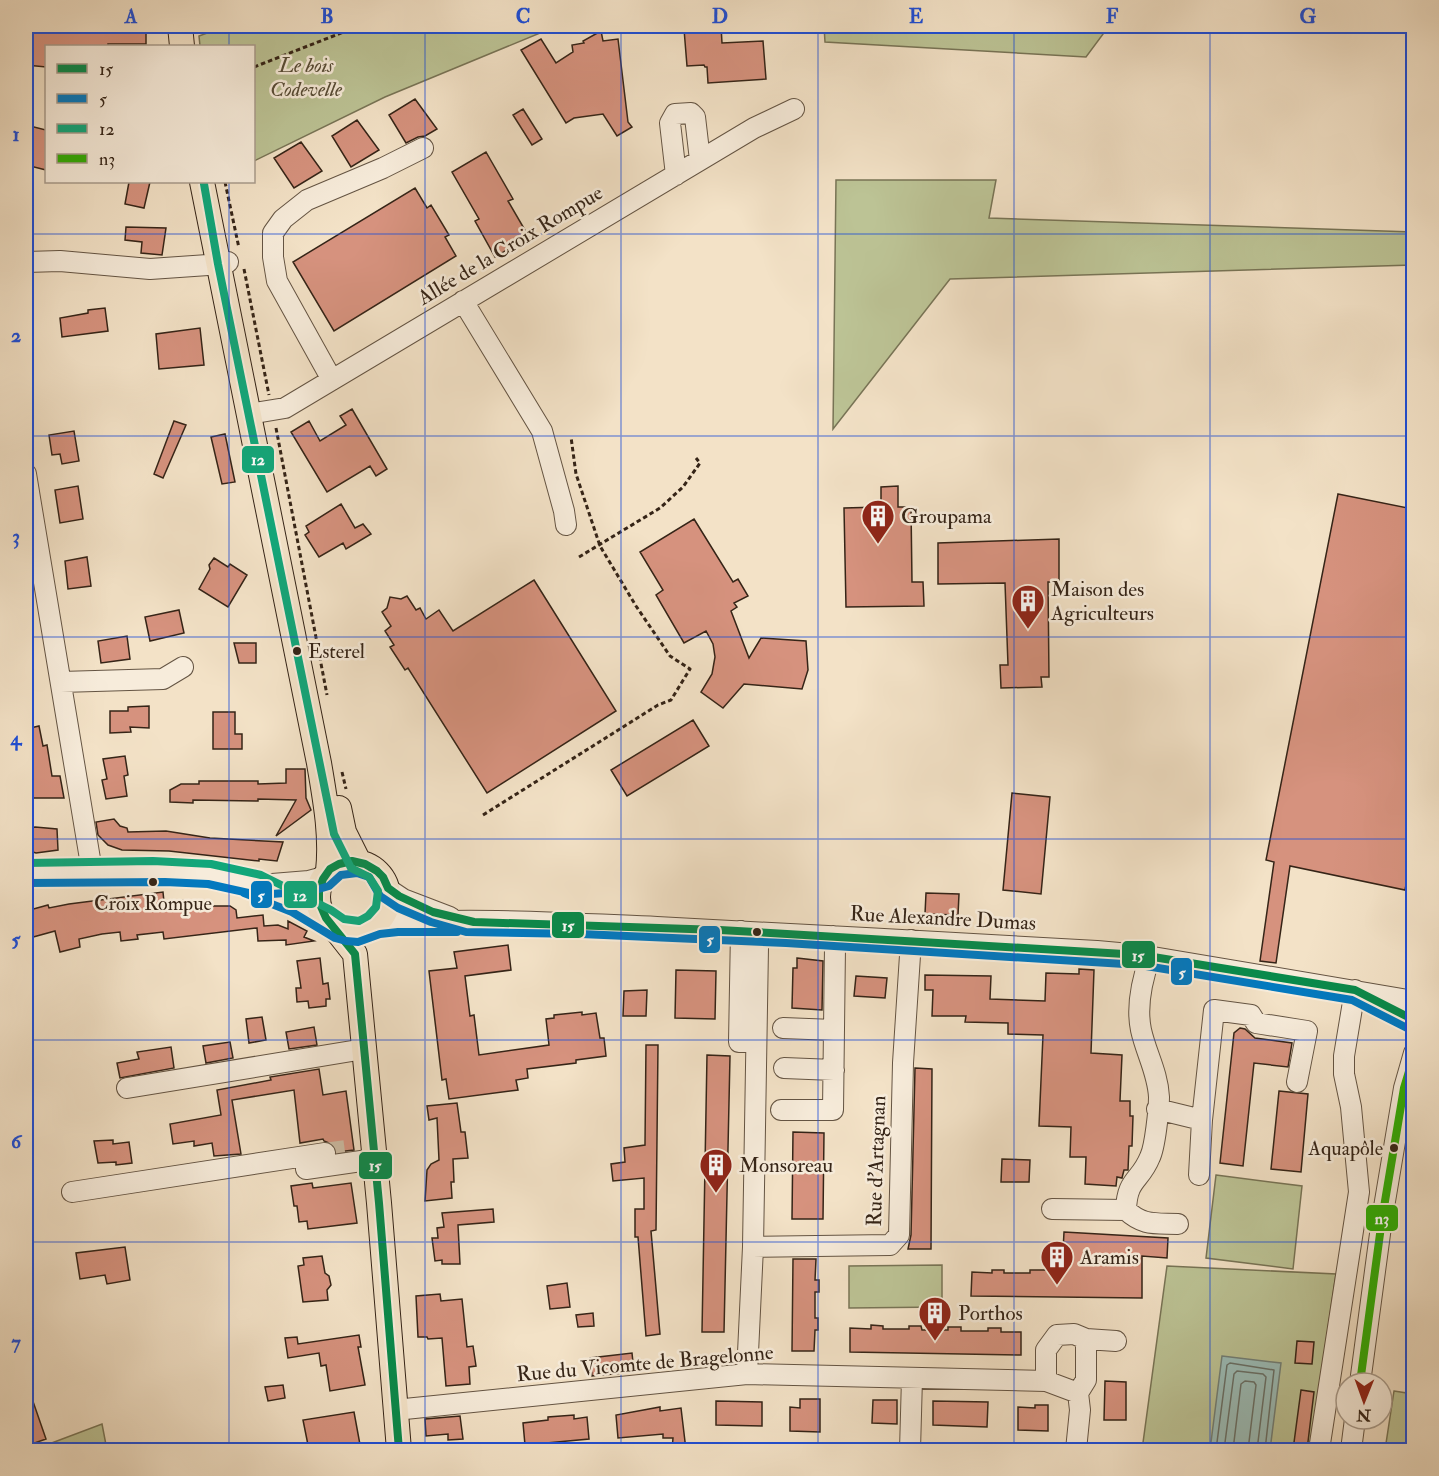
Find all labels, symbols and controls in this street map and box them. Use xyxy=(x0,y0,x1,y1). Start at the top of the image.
text: A xyxy=(124,4,138,29)
text: B xyxy=(320,4,334,29)
text: C xyxy=(516,4,530,29)
text: D xyxy=(712,4,728,29)
text: E xyxy=(909,4,924,29)
text: F xyxy=(1106,4,1119,29)
text: G xyxy=(1300,4,1317,29)
legend xyxy=(45,45,255,183)
park label: Le bois Codevelle xyxy=(270,52,343,103)
text: 15 xyxy=(99,58,113,81)
text: 5 xyxy=(99,88,107,111)
text: 12 xyxy=(99,118,115,141)
text: 1 xyxy=(12,122,20,147)
text: n3 xyxy=(99,148,115,171)
street label: Allée de la Croix Rompue xyxy=(412,179,608,312)
text: 2 xyxy=(11,323,21,348)
line badge: 12 xyxy=(241,445,275,474)
text: 12 xyxy=(251,450,265,470)
building icon: Groupama xyxy=(860,498,896,545)
place label: Groupama xyxy=(901,503,992,530)
text: 3 xyxy=(12,524,20,549)
place label: Maison des Agriculteurs xyxy=(1050,576,1154,627)
building icon: Maison des Agriculteurs xyxy=(1010,583,1046,630)
place label: Esterel xyxy=(308,639,365,664)
marker: Esterel xyxy=(291,645,303,657)
text: 4 xyxy=(10,726,23,751)
marker: Croix Rompue xyxy=(147,876,159,888)
line badge: 5 xyxy=(250,880,273,909)
line badge: 12 xyxy=(283,880,318,909)
text: 5 xyxy=(257,886,265,906)
text: 12 xyxy=(293,886,307,906)
place label: Croix Rompue xyxy=(94,891,212,917)
street label: Rue Alexandre Dumas xyxy=(849,900,1037,937)
line badge: 15 xyxy=(551,911,585,939)
text: 15 xyxy=(562,916,575,936)
line badge: 5 xyxy=(698,925,721,954)
unlabelled marker xyxy=(751,926,763,938)
text: 5 xyxy=(12,927,22,952)
text: 5 xyxy=(706,930,714,950)
line badge: 15 xyxy=(1121,940,1156,969)
text: 15 xyxy=(1132,946,1145,966)
line badge: 5 xyxy=(1170,957,1193,986)
text: 5 xyxy=(1178,963,1186,983)
street label: Rue d'Artagnan xyxy=(861,1095,892,1227)
text: 6 xyxy=(11,1129,23,1154)
place label: Aquapôle xyxy=(1307,1136,1383,1162)
marker: Aquapôle xyxy=(1388,1142,1400,1154)
building icon: Monsoreau xyxy=(698,1147,734,1194)
line badge: 15 xyxy=(358,1151,393,1180)
place label: Monsoreau xyxy=(739,1152,833,1179)
text: 15 xyxy=(369,1156,382,1176)
line badge: n3 xyxy=(1365,1204,1399,1232)
text: n3 xyxy=(1374,1209,1389,1229)
building icon: Aramis xyxy=(1039,1239,1075,1286)
place label: Aramis xyxy=(1079,1244,1139,1271)
building icon: Porthos xyxy=(917,1295,953,1342)
place label: Porthos xyxy=(958,1300,1023,1327)
text: 7 xyxy=(11,1330,21,1355)
street label: Rue du Vicomte de Bragelonne xyxy=(515,1339,775,1388)
north arrow xyxy=(1334,1371,1394,1431)
text: N xyxy=(1356,1405,1372,1425)

